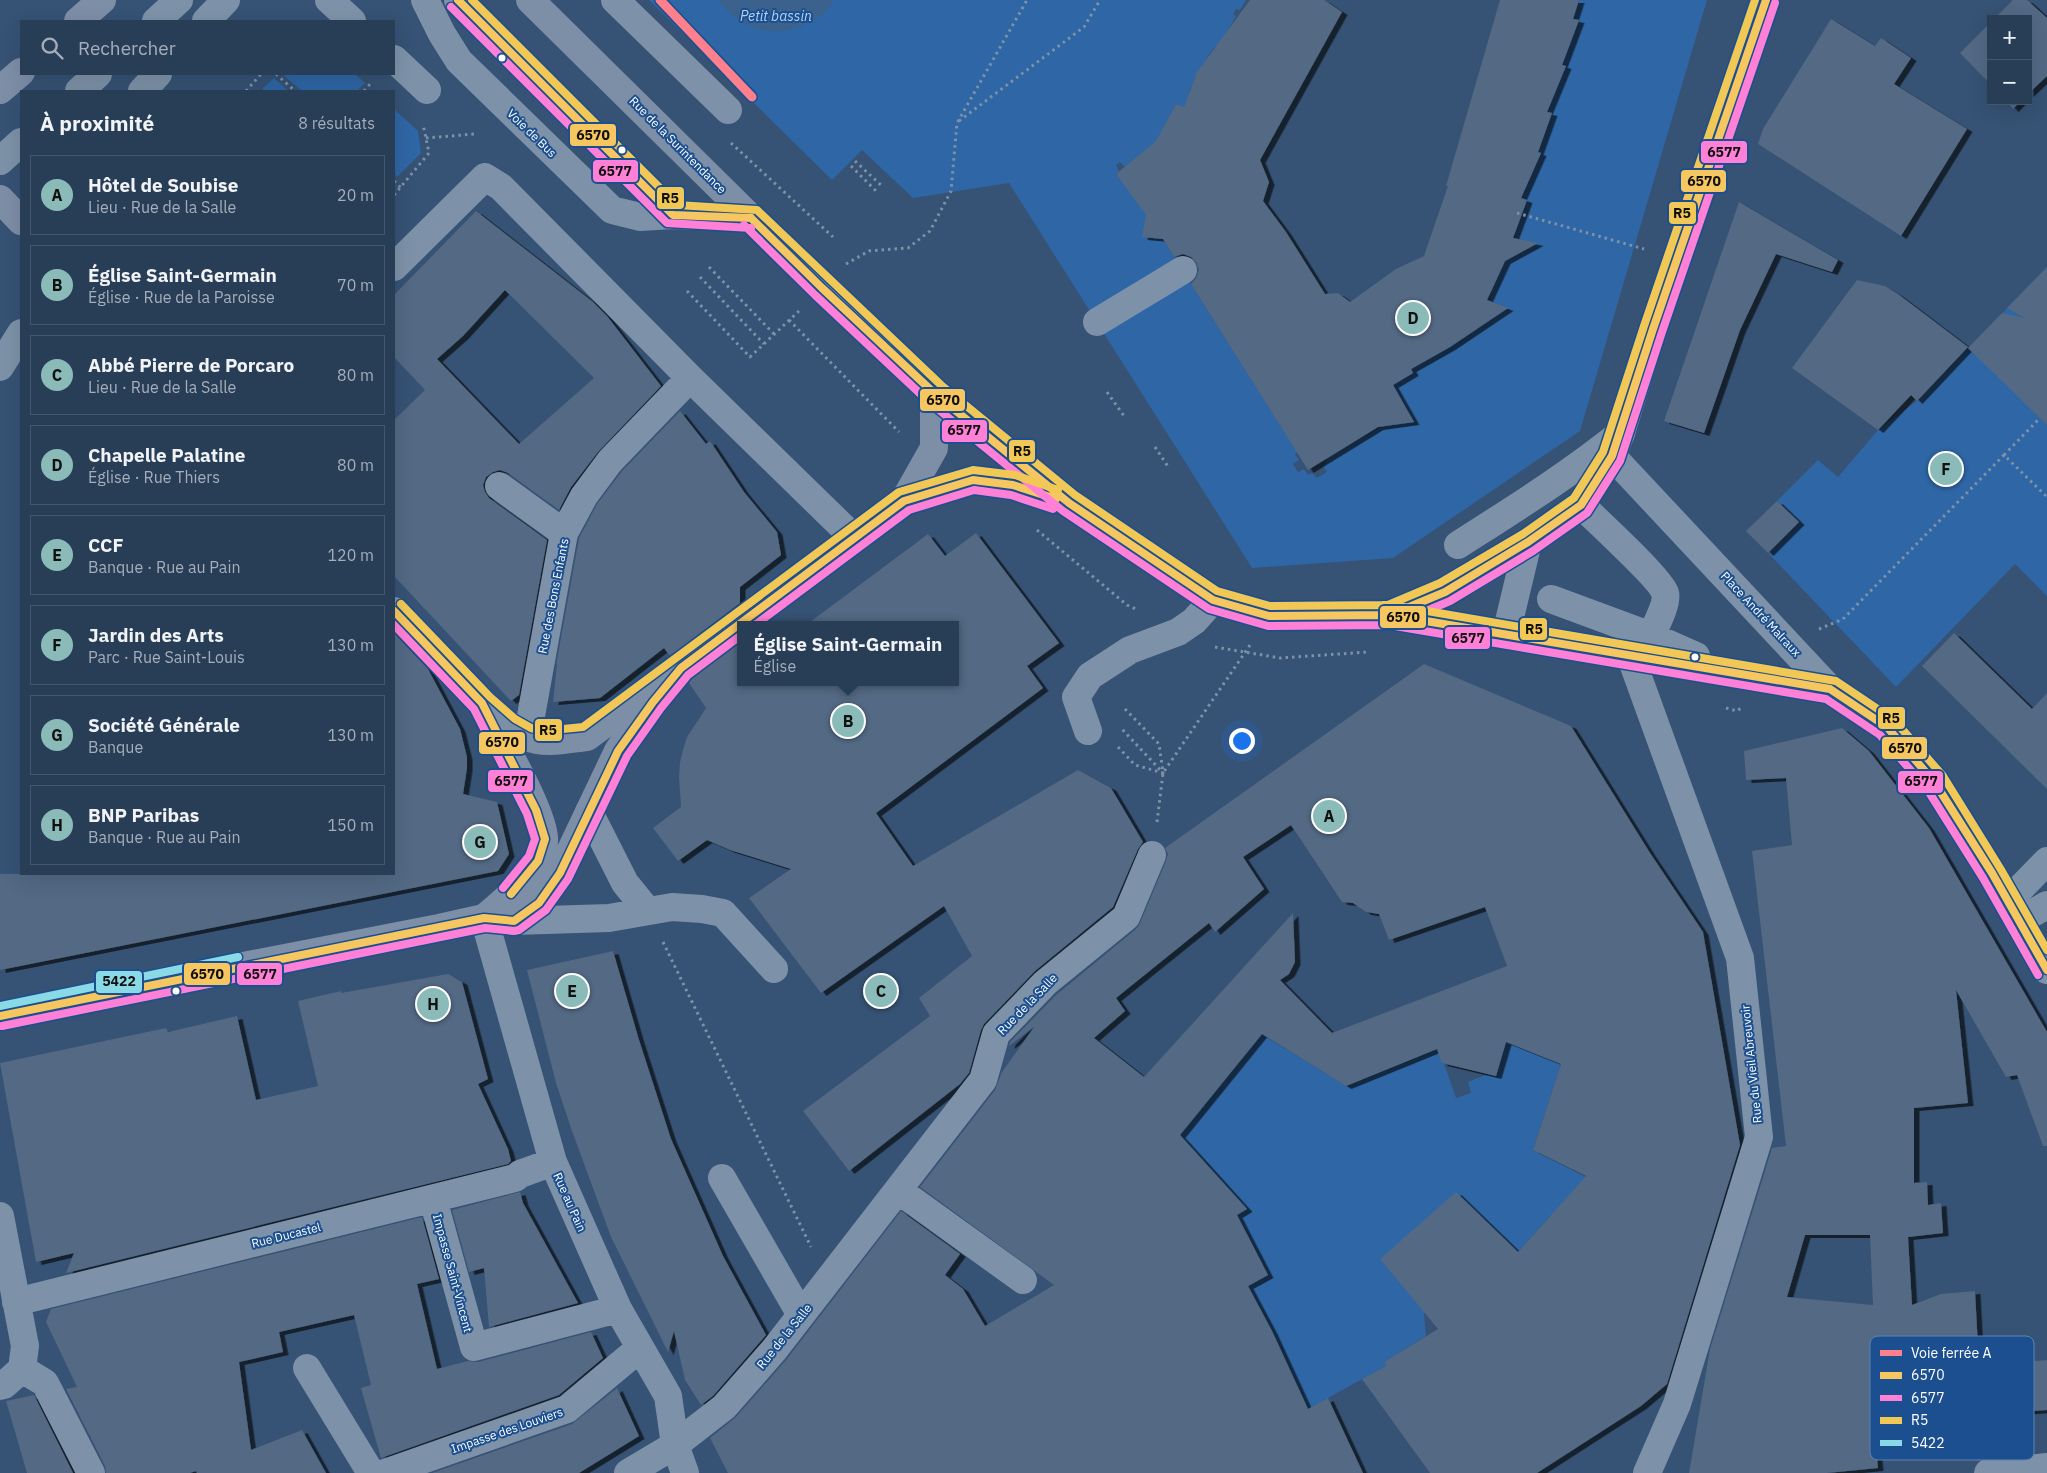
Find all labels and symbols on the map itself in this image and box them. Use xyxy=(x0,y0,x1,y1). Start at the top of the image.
water label: Petit bassin xyxy=(740,7,812,25)
unlabelled marker xyxy=(497,53,507,63)
street label: Rue de la Surintendance xyxy=(626,93,730,197)
street label: Voie de Bus xyxy=(504,106,560,160)
line badge: 6570 xyxy=(569,123,617,147)
text: 6570 xyxy=(576,126,610,144)
line badge: 6577 xyxy=(1700,140,1748,164)
text: 6577 xyxy=(1707,143,1741,161)
unlabelled marker xyxy=(617,145,627,155)
line badge: 6577 xyxy=(592,159,639,183)
text: 6577 xyxy=(598,162,632,180)
line badge: 6570 xyxy=(1680,169,1727,193)
text: 6570 xyxy=(1687,172,1721,190)
line badge: R5 xyxy=(656,186,685,210)
text: R5 xyxy=(661,189,679,207)
line badge: R5 xyxy=(1668,201,1697,225)
text: R5 xyxy=(1673,204,1691,222)
pin: D xyxy=(1397,299,1429,337)
line badge: 6570 xyxy=(919,388,966,412)
text: 6570 xyxy=(926,391,960,409)
line badge: 6577 xyxy=(941,419,988,443)
text: 6577 xyxy=(947,421,981,439)
line badge: R5 xyxy=(1008,439,1036,463)
text: R5 xyxy=(1013,442,1031,460)
pin: F xyxy=(1930,450,1962,488)
street label: Rue des Bons Enfants xyxy=(534,537,572,655)
street label: Place André Malraux xyxy=(1718,568,1804,660)
line badge: 6570 xyxy=(1379,605,1427,629)
text: 6570 xyxy=(1386,608,1420,626)
line badge: R5 xyxy=(1519,617,1548,641)
text: R5 xyxy=(1525,620,1543,638)
line badge: 6577 xyxy=(1444,626,1491,650)
text: 6577 xyxy=(1451,629,1485,647)
unlabelled marker xyxy=(1690,652,1700,662)
pin: B xyxy=(832,702,864,740)
line badge: R5 xyxy=(1877,706,1906,730)
text: R5 xyxy=(1882,709,1900,727)
line badge: R5 xyxy=(534,718,563,742)
text: R5 xyxy=(539,721,557,739)
your location xyxy=(1229,728,1255,754)
line badge: 6570 xyxy=(478,731,526,755)
text: 6570 xyxy=(485,733,519,751)
line badge: 6570 xyxy=(1881,736,1928,760)
text: 6570 xyxy=(1888,739,1922,757)
line badge: 6577 xyxy=(487,769,534,793)
line badge: 6577 xyxy=(1897,770,1944,794)
text: 6577 xyxy=(494,772,528,790)
text: 6577 xyxy=(1904,772,1938,790)
pin: A xyxy=(1313,797,1345,835)
pin: G xyxy=(464,823,496,861)
line badge: 6570 xyxy=(183,962,231,986)
line badge: 6577 xyxy=(236,962,283,986)
text: 6570 xyxy=(190,965,224,983)
text: 6577 xyxy=(243,965,277,983)
line badge: 5422 xyxy=(95,970,143,994)
street label: Rue de la Salle xyxy=(994,970,1060,1038)
text: 5422 xyxy=(102,972,136,990)
pin: E xyxy=(556,972,588,1010)
pin: C xyxy=(865,972,897,1010)
pin: H xyxy=(417,985,449,1023)
unlabelled marker xyxy=(171,986,181,996)
street label: Rue du Vieil Abreuvoir xyxy=(1737,1004,1765,1124)
street label: Rue au Pain xyxy=(550,1170,590,1234)
street label: Impasse Saint-Vincent xyxy=(430,1212,476,1334)
street label: Rue Ducastel xyxy=(250,1219,322,1251)
street label: Rue de la Salle xyxy=(753,1300,815,1372)
legend xyxy=(1870,1336,2034,1460)
text: Voie ferrée A xyxy=(1911,1344,1991,1362)
text: 6570 xyxy=(1911,1366,1945,1384)
text: 6577 xyxy=(1911,1389,1945,1407)
street label: Impasse des Louviers xyxy=(449,1404,565,1456)
text: R5 xyxy=(1911,1411,1928,1429)
text: 5422 xyxy=(1911,1434,1945,1452)

